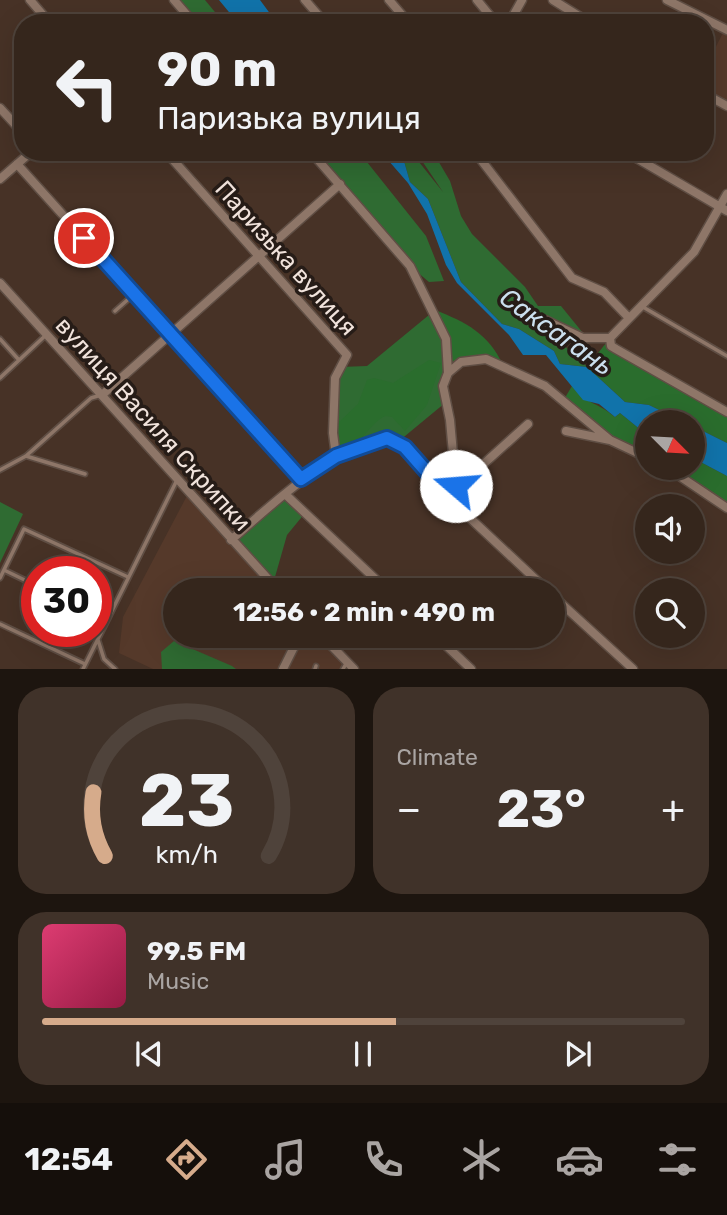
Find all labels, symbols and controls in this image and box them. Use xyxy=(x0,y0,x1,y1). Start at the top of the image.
text: 90 m xyxy=(157,40,277,98)
icon: left xyxy=(42,42,133,133)
text: Паризька вулиця xyxy=(157,99,421,137)
street label: Паризька вулиця xyxy=(209,175,363,341)
pin xyxy=(54,208,114,268)
icon: arrive xyxy=(65,219,103,257)
water label: Саксагань xyxy=(494,282,618,382)
street label: вулиця Василя Скрипки xyxy=(50,311,256,537)
north arrow xyxy=(635,410,705,480)
map controls xyxy=(635,410,705,648)
position arrow xyxy=(419,449,493,523)
button: sound xyxy=(635,494,705,564)
speed limit sign: 30 xyxy=(21,556,112,647)
button: search xyxy=(635,578,705,648)
text: 12:56 · 2 min · 490 m xyxy=(233,597,495,628)
text: Climate xyxy=(397,743,478,771)
text: 23 xyxy=(139,759,234,845)
text: 23° xyxy=(497,778,586,840)
text: − xyxy=(397,786,421,832)
text: + xyxy=(661,786,685,832)
text: km/h xyxy=(155,840,217,869)
text: 99.5 FM xyxy=(147,936,246,967)
text: Music xyxy=(147,967,209,995)
icon: previous xyxy=(130,1035,168,1073)
icon: pause xyxy=(344,1035,382,1073)
icon: next xyxy=(559,1035,597,1073)
icon: directions xyxy=(162,1135,211,1184)
icon: music xyxy=(261,1135,310,1184)
icon: phone xyxy=(359,1135,408,1184)
icon: climate xyxy=(457,1135,506,1184)
icon: car xyxy=(555,1135,604,1184)
icon: filters xyxy=(653,1135,702,1184)
text: 12:54 xyxy=(25,1140,113,1178)

